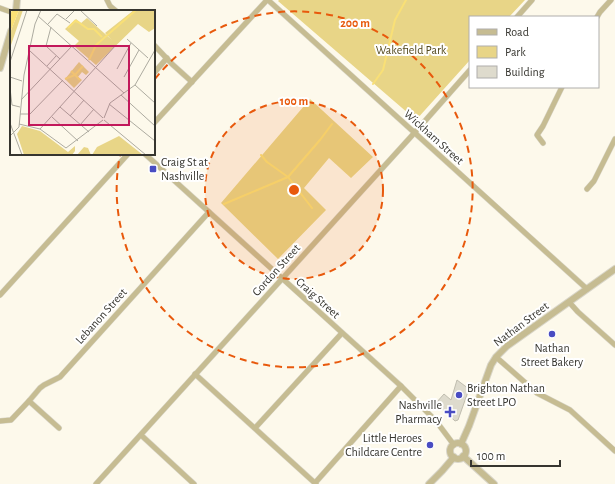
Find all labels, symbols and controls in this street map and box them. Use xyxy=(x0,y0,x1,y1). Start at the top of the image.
inset map xyxy=(10,10,155,155)
legend xyxy=(469,16,599,88)
text: 200 m xyxy=(340,17,370,29)
text: Road xyxy=(505,26,529,38)
park label: Wakefield Park xyxy=(376,44,447,56)
text: Park xyxy=(505,46,526,58)
text: Building xyxy=(505,66,545,78)
text: 100 m xyxy=(280,95,308,107)
street label: Wickham Street xyxy=(402,107,466,167)
place label: Craig St at Nashville xyxy=(161,156,208,182)
marker: Craig St at Nashville xyxy=(148,164,158,174)
centre of rings xyxy=(287,183,301,197)
street label: Gordon Street xyxy=(250,242,302,298)
street label: Craig Street xyxy=(294,275,342,321)
street label: Lebanon Street xyxy=(73,286,129,346)
street label: Nathan Street xyxy=(491,299,551,348)
marker: Nathan Street Bakery xyxy=(547,329,557,339)
place label: Nathan Street Bakery xyxy=(521,342,583,369)
place label: Brighton Nathan Street LPO xyxy=(467,382,545,408)
marker: Brighton Nathan Street LPO xyxy=(454,390,464,400)
place label: Nashville Pharmacy xyxy=(395,399,442,426)
marker: Nashville Pharmacy xyxy=(445,407,455,417)
place label: Little Heroes Childcare Centre xyxy=(345,432,422,458)
marker: Little Heroes Childcare Centre xyxy=(425,440,435,450)
scale bar xyxy=(471,442,560,468)
text: 100 m xyxy=(477,450,505,462)

